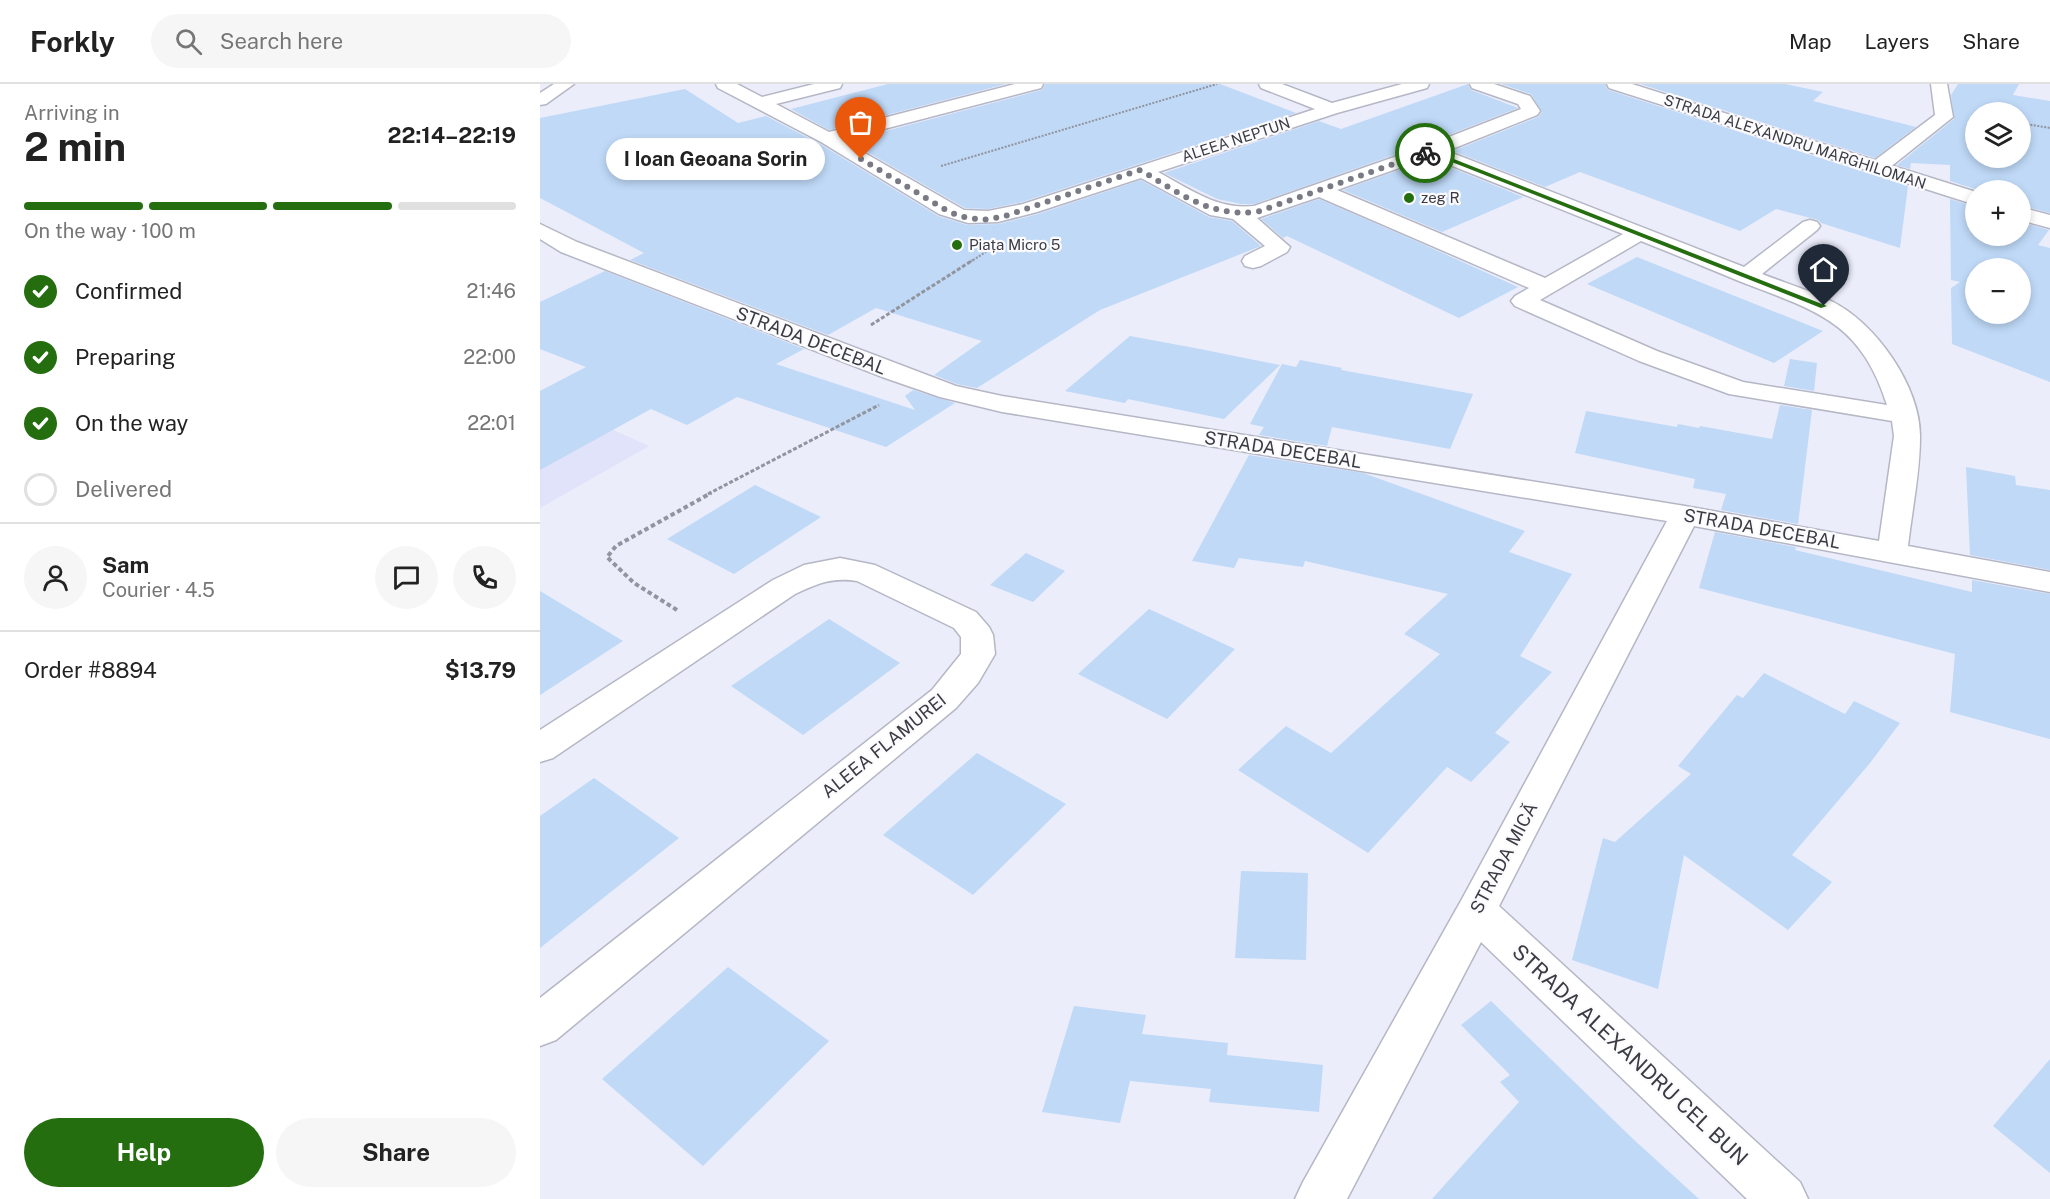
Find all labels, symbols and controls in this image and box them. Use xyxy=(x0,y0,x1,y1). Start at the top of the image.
search box xyxy=(151,14,571,68)
text: Forkly xyxy=(30,25,115,58)
icon: search xyxy=(172,25,205,58)
text: Search here xyxy=(220,28,343,54)
text: Map xyxy=(1789,29,1832,54)
text: Layers xyxy=(1865,29,1929,54)
text: Share xyxy=(1962,29,2020,54)
street label: STRADA ALEXANDRU MARGHILOMAN xyxy=(1662,91,1928,192)
pin xyxy=(835,97,886,159)
text: Arriving in xyxy=(24,101,119,125)
map controls xyxy=(1965,102,2031,324)
button: layers xyxy=(1965,102,2031,168)
icon: bag xyxy=(844,106,877,139)
street label: ALEEA NEPTUN xyxy=(1179,114,1292,165)
text: 22:14–22:19 xyxy=(387,122,516,148)
courier xyxy=(1395,123,1455,183)
text: 2 min xyxy=(24,124,126,170)
icon: bike xyxy=(1409,137,1442,170)
callout: I Ioan Geoana Sorin xyxy=(606,138,825,180)
text: I Ioan Geoana Sorin xyxy=(624,147,807,171)
button: + xyxy=(1965,180,2031,246)
place label: zeg R xyxy=(1421,189,1460,206)
marker: zeg R xyxy=(1402,191,1416,205)
text: On the way · 100 m xyxy=(24,219,196,243)
place label: Piața Micro 5 xyxy=(969,236,1060,253)
marker: Piața Micro 5 xyxy=(950,238,964,252)
pin xyxy=(1798,244,1849,306)
icon: home xyxy=(1807,253,1840,286)
button: − xyxy=(1965,258,2031,324)
icon: check xyxy=(24,275,57,308)
text: Confirmed xyxy=(75,278,182,304)
text: 21:46 xyxy=(467,279,516,303)
street label: STRADA DECEBAL xyxy=(733,302,889,379)
icon: check xyxy=(24,341,57,374)
text: Preparing xyxy=(75,344,176,370)
text: 22:00 xyxy=(463,345,516,369)
icon: check xyxy=(24,407,57,440)
text: On the way xyxy=(75,410,188,436)
text: 22:01 xyxy=(467,411,516,435)
street label: STRADA DECEBAL xyxy=(1203,427,1363,472)
text: Delivered xyxy=(75,476,172,502)
street label: STRADA DECEBAL xyxy=(1682,504,1842,553)
button: person xyxy=(24,546,87,609)
button: chat xyxy=(375,546,438,609)
button: phone xyxy=(453,546,516,609)
text: Sam xyxy=(102,552,149,578)
text: Courier · 4.5 xyxy=(102,578,215,602)
text: Order #8894 xyxy=(24,657,157,683)
text: $13.79 xyxy=(445,657,516,683)
street label: ALEEA FLAMUREI xyxy=(817,689,950,802)
street label: STRADA MICĂ xyxy=(1466,799,1542,917)
street label: STRADA ALEXANDRU CEL BUN xyxy=(1507,939,1753,1170)
button: Help xyxy=(24,1118,264,1187)
button: Share xyxy=(276,1118,516,1187)

